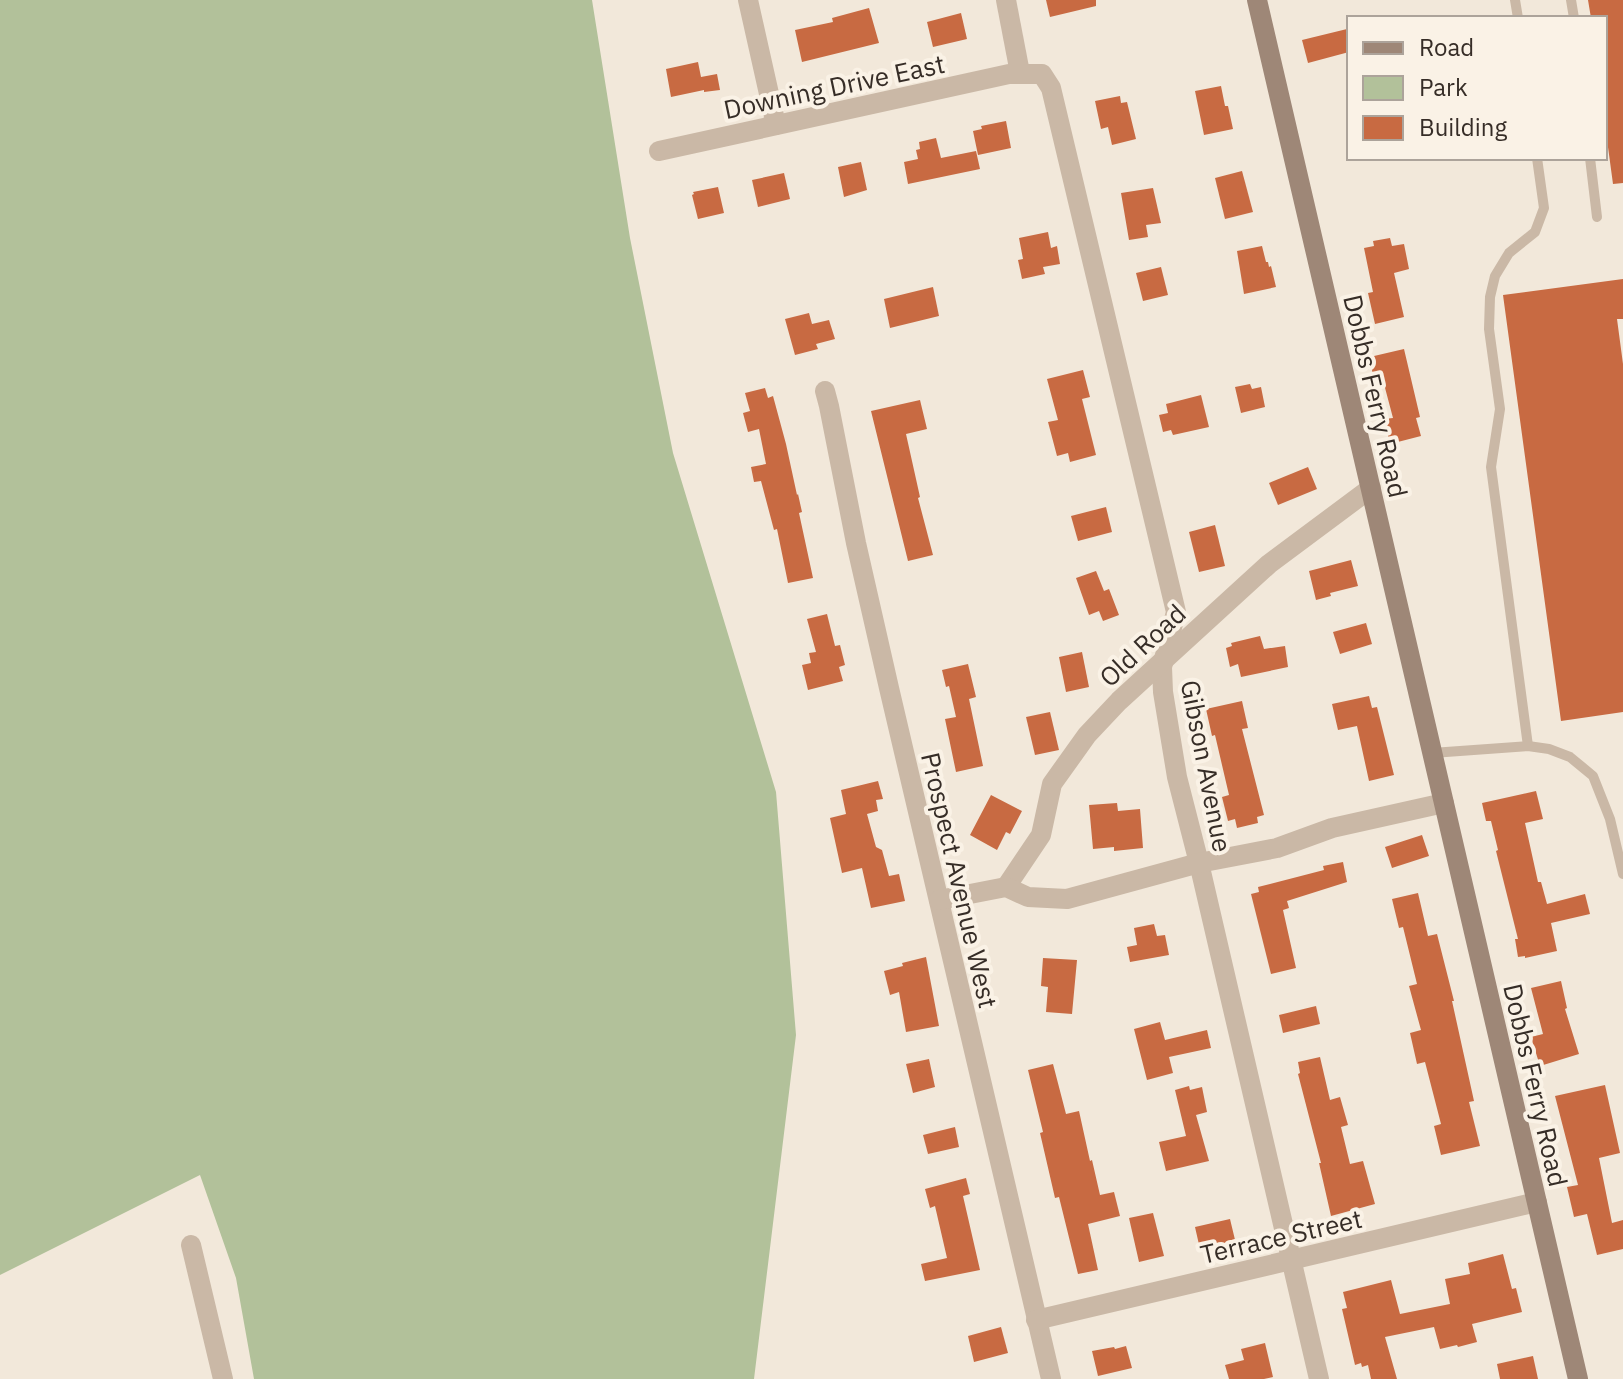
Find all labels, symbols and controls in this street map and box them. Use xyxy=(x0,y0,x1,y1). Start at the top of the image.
legend xyxy=(1347,16,1607,160)
text: Road xyxy=(1419,31,1474,63)
street label: Downing Drive East xyxy=(720,46,948,126)
text: Park xyxy=(1419,71,1468,103)
text: Building xyxy=(1419,111,1507,143)
street label: Dobbs Ferry Road xyxy=(1336,291,1416,501)
street label: Old Road xyxy=(1091,596,1193,694)
street label: Gibson Avenue xyxy=(1174,677,1240,855)
street label: Prospect Avenue West xyxy=(914,749,1006,1011)
street label: Dobbs Ferry Road xyxy=(1496,980,1576,1190)
street label: Terrace Street xyxy=(1197,1201,1365,1271)

